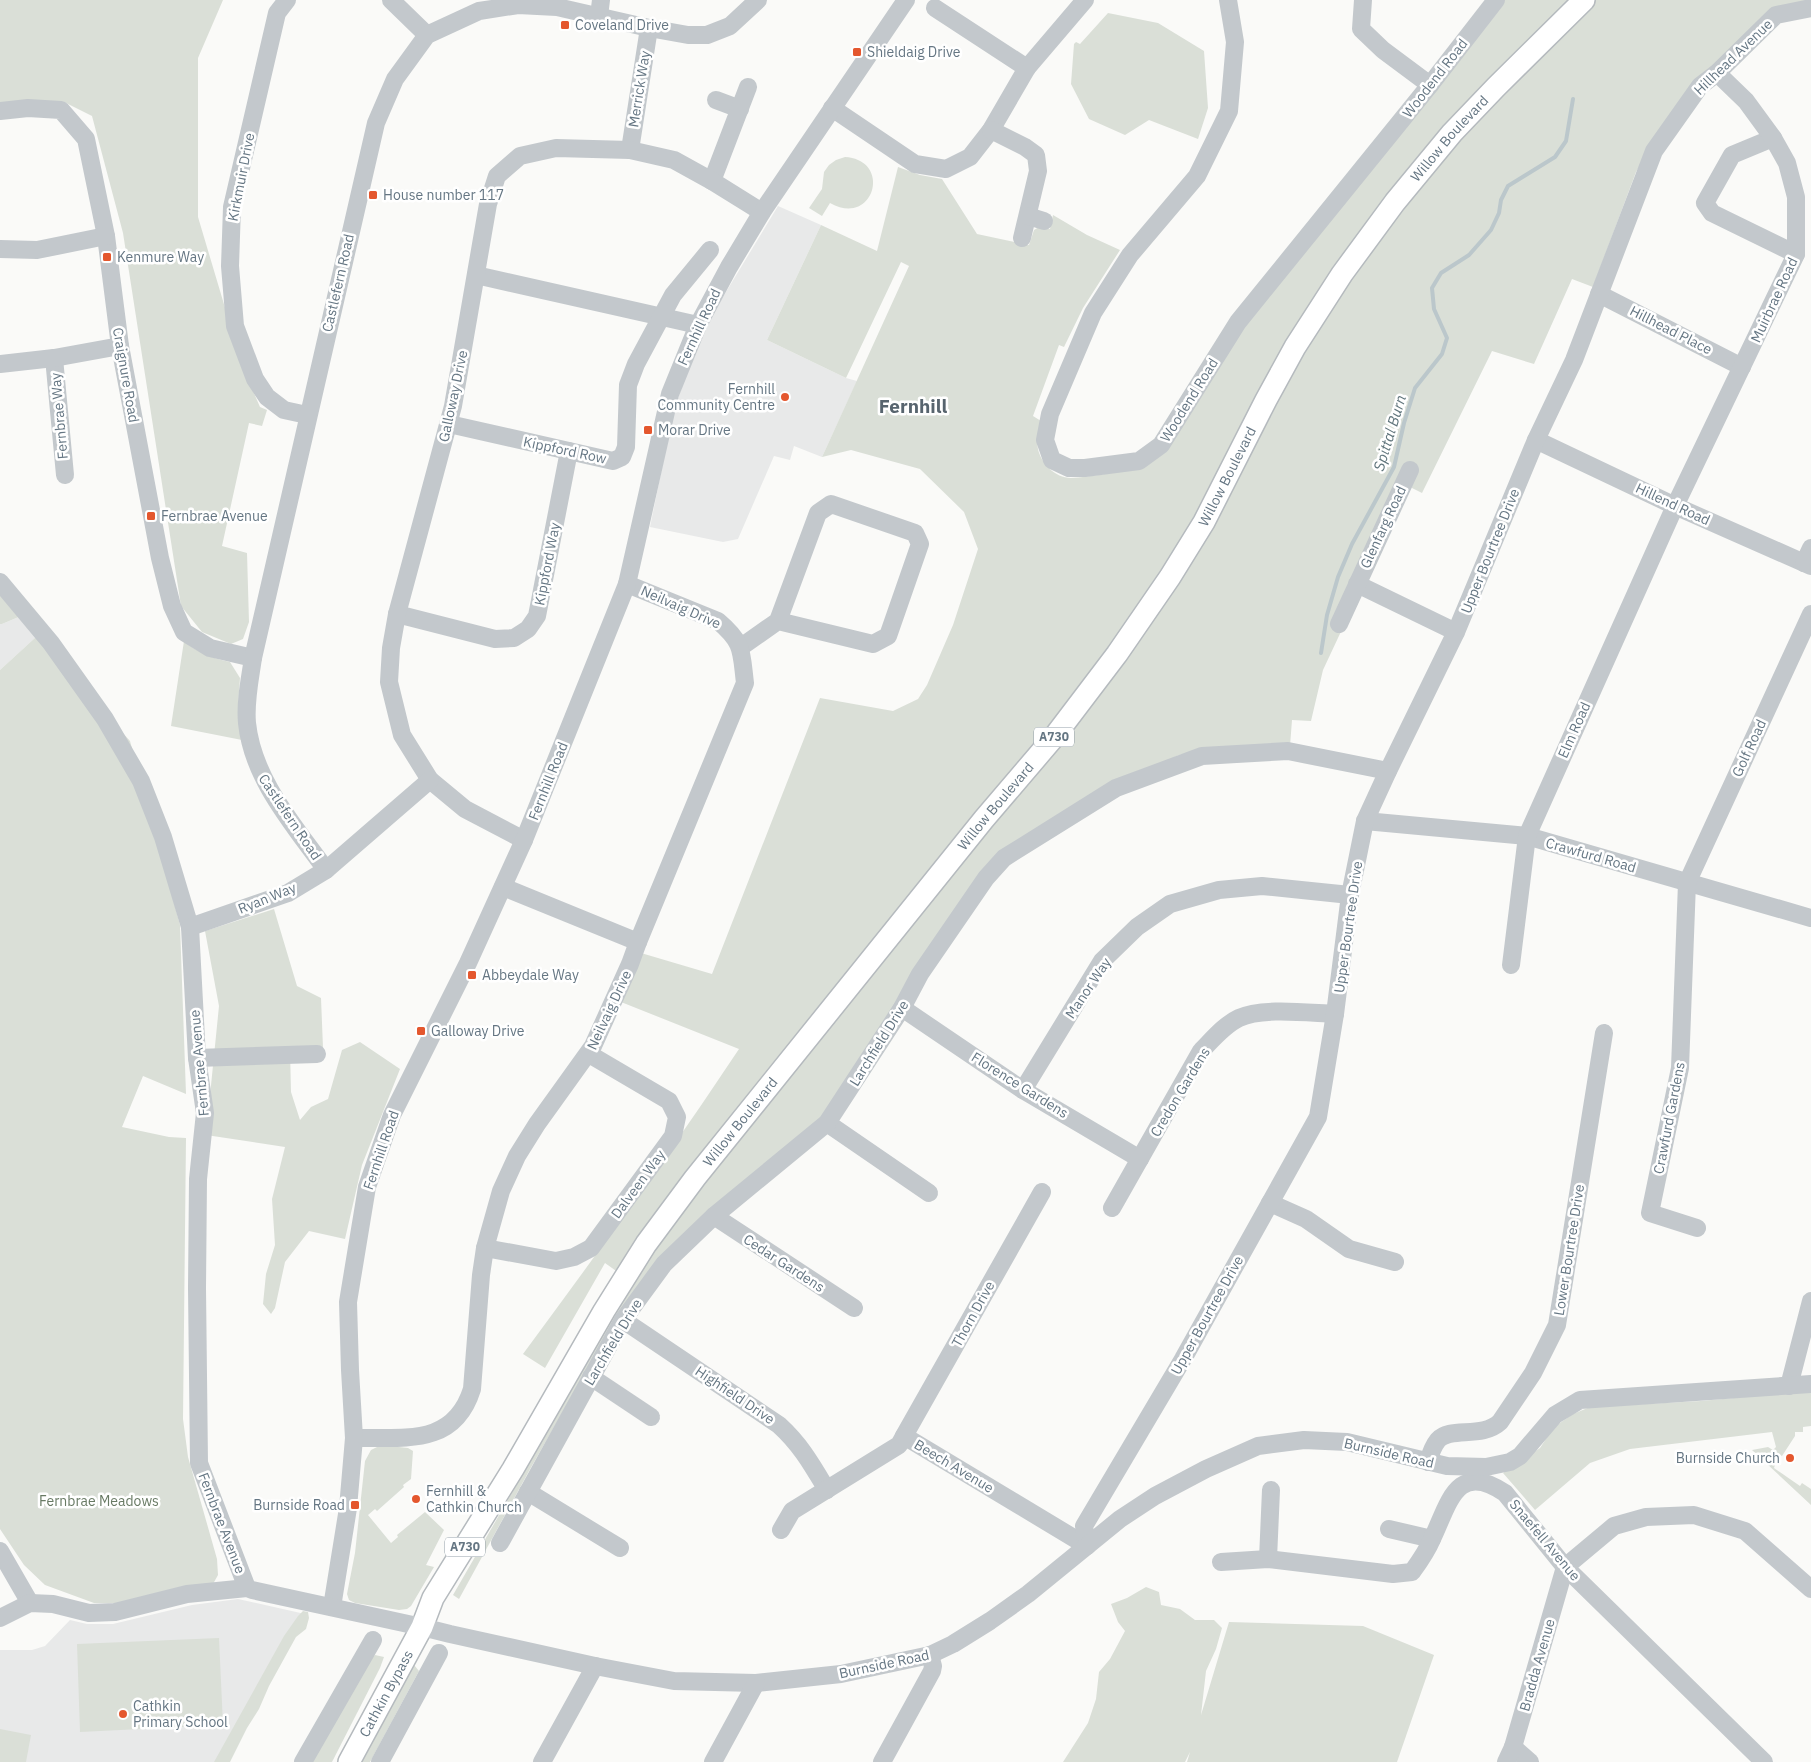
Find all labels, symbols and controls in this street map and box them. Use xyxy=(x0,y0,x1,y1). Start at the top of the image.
street label: Hillhead Avenue xyxy=(1690,15,1776,99)
place label: Coveland Drive xyxy=(575,16,669,34)
marker: Coveland Drive xyxy=(559,19,571,31)
street label: Woodend Road xyxy=(1399,35,1471,121)
place label: Shieldaig Drive xyxy=(867,43,961,61)
marker: Shieldaig Drive xyxy=(851,46,863,58)
street label: Merrick Way xyxy=(624,49,654,129)
street label: Willow Boulevard xyxy=(1407,92,1492,185)
street label: Kirkmuir Drive xyxy=(224,131,258,223)
place label: House number 117 xyxy=(383,186,504,204)
marker: House number 117 xyxy=(367,189,379,201)
street label: Castlefern Road xyxy=(318,232,358,334)
place label: Kenmure Way xyxy=(117,248,204,266)
marker: Kenmure Way xyxy=(101,251,113,263)
street label: Muirbrae Road xyxy=(1746,255,1802,345)
street label: Fernhill Road xyxy=(673,286,725,368)
street label: Hillhead Place xyxy=(1627,302,1715,359)
street label: Craignure Road xyxy=(109,326,143,424)
street label: Galloway Drive xyxy=(434,348,472,444)
street label: Woodend Road xyxy=(1156,355,1222,445)
street label: Fernbrae Way xyxy=(46,372,72,460)
place label: Fernhill Community Centre xyxy=(657,380,775,414)
marker: Fernhill Community Centre xyxy=(779,391,791,403)
water label: Spittal Burn xyxy=(1369,393,1410,473)
district label: Fernhill xyxy=(879,394,947,418)
place label: Morar Drive xyxy=(658,421,731,439)
marker: Morar Drive xyxy=(642,424,654,436)
street label: Willow Boulevard xyxy=(1194,424,1260,529)
street label: Kippford Row xyxy=(522,432,608,468)
street label: Hillend Road xyxy=(1633,479,1713,529)
street label: Glenfarg Road xyxy=(1356,483,1410,571)
street label: Upper Bourtree Drive xyxy=(1457,486,1523,616)
place label: Fernbrae Avenue xyxy=(161,507,268,525)
marker: Fernbrae Avenue xyxy=(145,510,157,522)
street label: Kippford Way xyxy=(530,521,564,607)
street label: Neilvaig Drive xyxy=(638,581,724,633)
street label: Elm Road xyxy=(1554,699,1594,761)
street label: Golf Road xyxy=(1728,716,1770,780)
road number: A730 xyxy=(1034,728,1074,746)
street label: Fernhill Road xyxy=(524,739,572,823)
street label: Willow Boulevard xyxy=(954,759,1037,854)
street label: Castlefern Road xyxy=(255,770,325,864)
street label: Crawfurd Road xyxy=(1544,834,1638,876)
street label: Upper Bourtree Drive xyxy=(1330,860,1366,994)
street label: Ryan Way xyxy=(235,878,299,918)
street label: Manor Way xyxy=(1061,954,1115,1022)
place label: Abbeydale Way xyxy=(482,966,579,984)
street label: Neilvaig Drive xyxy=(583,967,635,1053)
marker: Abbeydale Way xyxy=(466,969,478,981)
street label: Larchfield Drive xyxy=(845,996,913,1089)
street label: Fernbrae Avenue xyxy=(185,1009,213,1117)
place label: Galloway Drive xyxy=(431,1022,525,1040)
marker: Galloway Drive xyxy=(415,1025,427,1037)
street label: Credon Gardens xyxy=(1146,1044,1214,1140)
street label: Florence Gardens xyxy=(968,1048,1072,1122)
street label: Crawfurd Gardens xyxy=(1649,1060,1689,1176)
street label: Willow Boulevard xyxy=(699,1074,781,1170)
street label: Fernhill Road xyxy=(359,1108,403,1192)
street label: Dalveen Way xyxy=(607,1146,669,1222)
street label: Lower Bourtree Drive xyxy=(1550,1183,1588,1317)
street label: Cedar Gardens xyxy=(740,1230,828,1296)
street label: Upper Bourtree Drive xyxy=(1167,1252,1247,1378)
street label: Thorn Drive xyxy=(948,1278,999,1350)
street label: Larchfield Drive xyxy=(580,1295,646,1389)
street label: Highfield Drive xyxy=(692,1362,778,1428)
street label: Burnside Road xyxy=(1342,1434,1436,1472)
street label: Beech Avenue xyxy=(911,1435,997,1497)
place label: Burnside Church xyxy=(1676,1449,1780,1467)
marker: Burnside Church xyxy=(1784,1452,1796,1464)
street label: Fernbrae Avenue xyxy=(194,1470,250,1576)
place label: Fernhill & Cathkin Church xyxy=(426,1482,522,1516)
park label: Fernbrae Meadows xyxy=(39,1492,159,1510)
marker: Fernhill & Cathkin Church xyxy=(410,1493,422,1505)
place label: Burnside Road xyxy=(253,1496,345,1514)
street label: Snaefell Avenue xyxy=(1506,1496,1585,1585)
marker: Burnside Road xyxy=(349,1499,361,1511)
road number: A730 xyxy=(445,1538,485,1556)
street label: Bradda Avenue xyxy=(1515,1616,1559,1713)
street label: Burnside Road xyxy=(837,1646,931,1682)
street label: Cathkin Bypass xyxy=(355,1647,417,1740)
place label: Cathkin Primary School xyxy=(133,1697,228,1731)
marker: Cathkin Primary School xyxy=(117,1708,129,1720)

